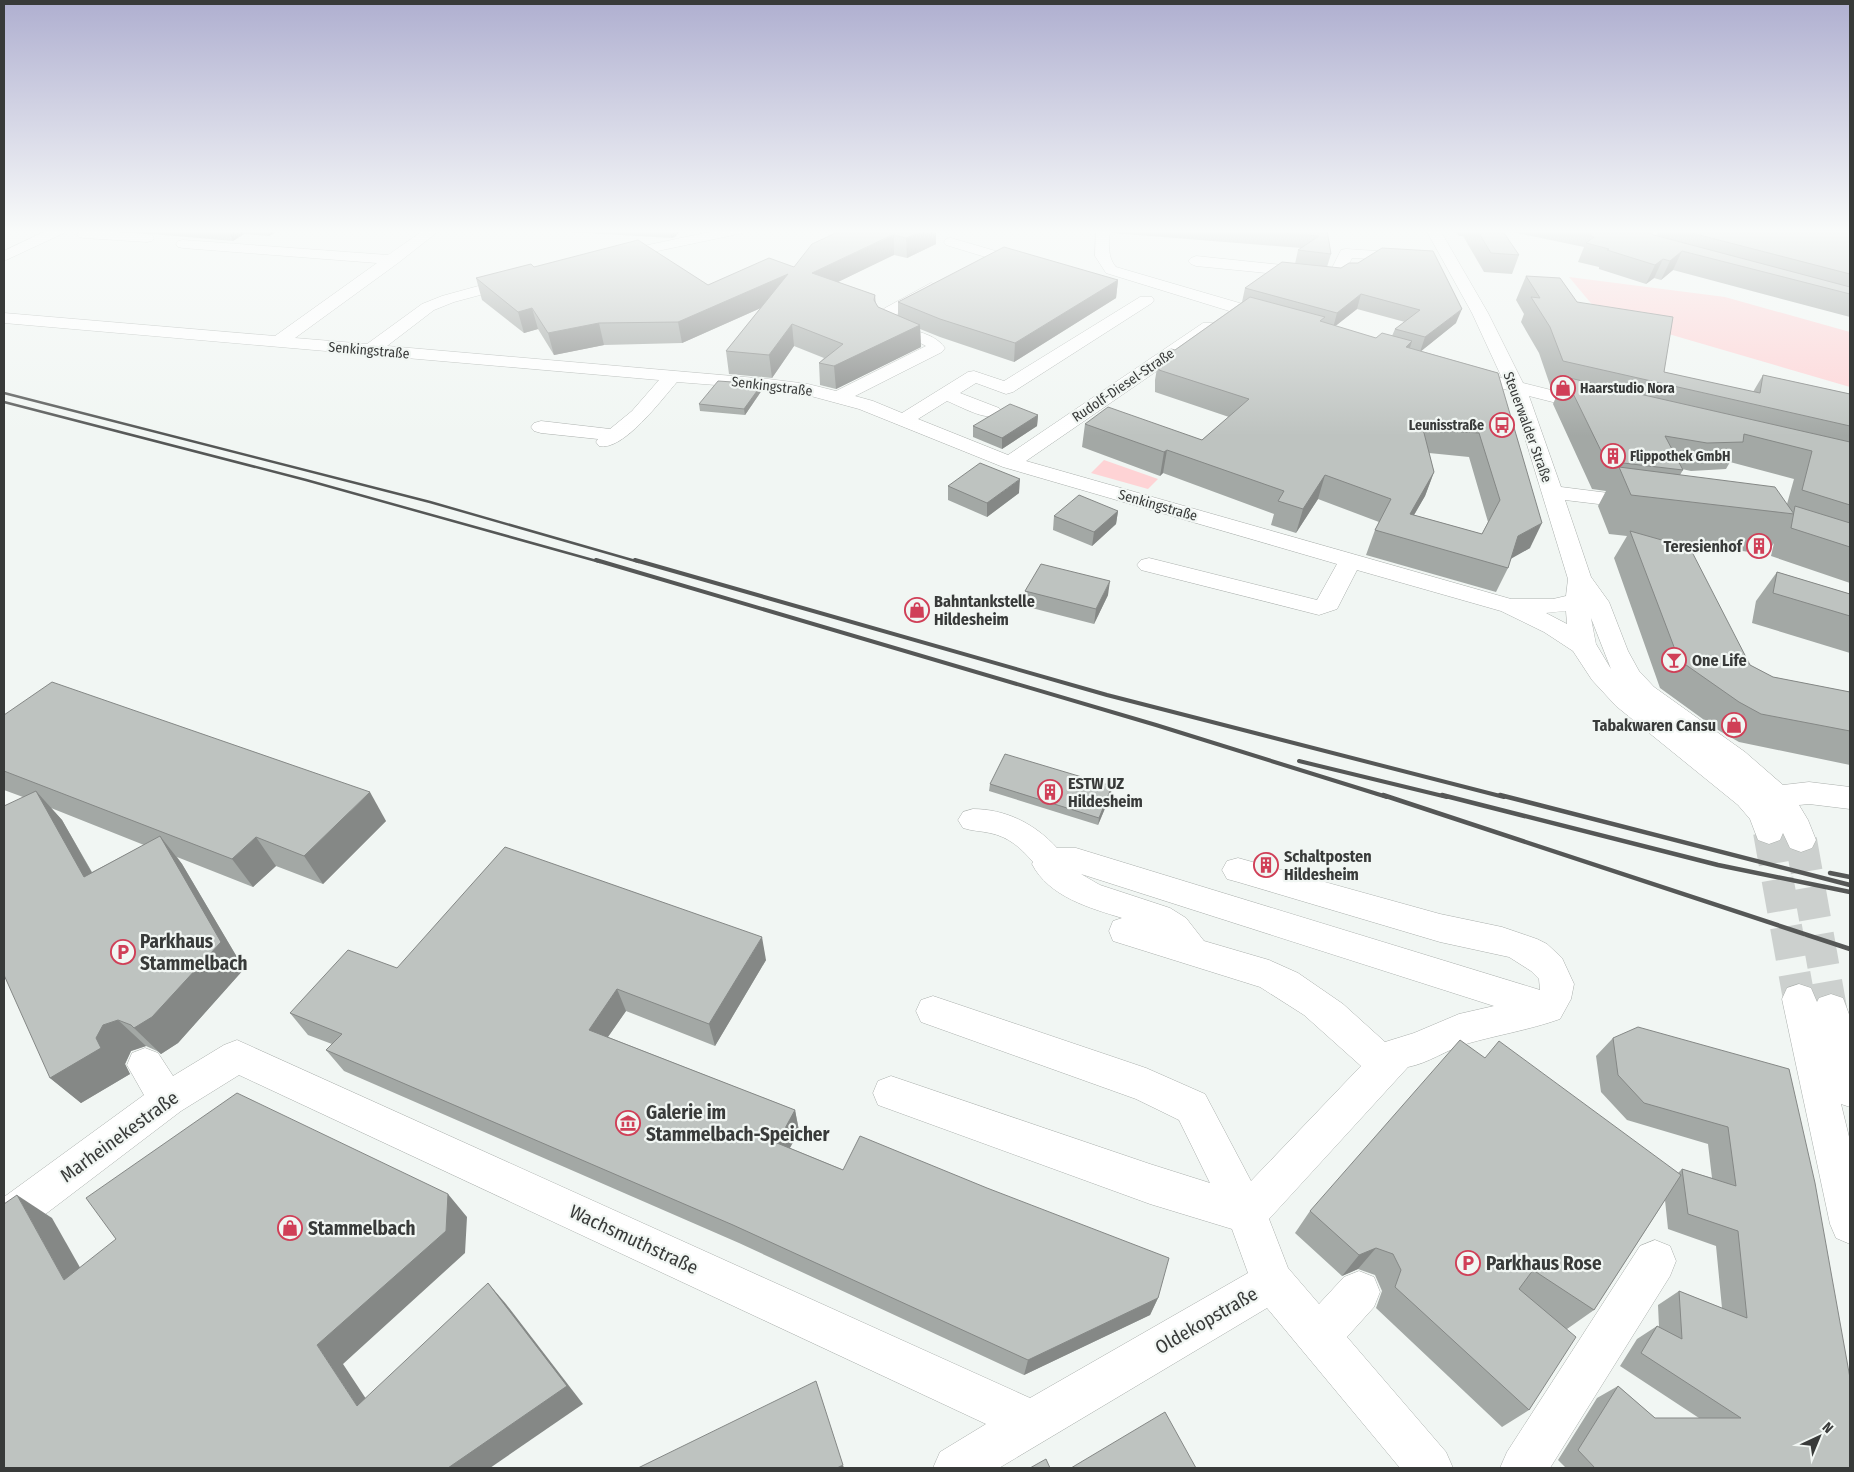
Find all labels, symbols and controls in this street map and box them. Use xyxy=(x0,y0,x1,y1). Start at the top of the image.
street label: Senkingstraße xyxy=(328,338,410,363)
street label: Rudolf-Diesel-Straße xyxy=(1069,345,1178,426)
street label: Steuerwalder Straße xyxy=(1500,370,1555,485)
street label: Senkingstraße xyxy=(730,373,813,400)
shop icon: Haarstudio Nora xyxy=(1550,375,1576,401)
place label: Haarstudio Nora xyxy=(1580,380,1675,397)
bus stop icon: Leunisstraße xyxy=(1489,412,1515,438)
place label: Leunisstraße xyxy=(1409,417,1484,434)
building icon: Flippothek GmbH xyxy=(1600,443,1626,469)
place label: Flippothek GmbH xyxy=(1630,448,1731,465)
street label: Senkingstraße xyxy=(1116,486,1199,525)
building icon: Teresienhof xyxy=(1746,533,1772,559)
place label: Teresienhof xyxy=(1664,537,1744,556)
place label: Bahntankstelle Hildesheim xyxy=(934,592,1035,629)
shop icon: Bahntankstelle Hildesheim xyxy=(904,597,930,623)
bar icon: One Life xyxy=(1661,647,1687,673)
place label: One Life xyxy=(1692,651,1747,670)
shop icon: Tabakwaren Cansu xyxy=(1721,712,1747,738)
place label: Tabakwaren Cansu xyxy=(1593,716,1716,735)
place label: ESTW UZ Hildesheim xyxy=(1068,774,1143,811)
building icon: ESTW UZ Hildesheim xyxy=(1037,779,1063,805)
place label: Schaltposten Hildesheim xyxy=(1284,847,1372,884)
building icon: Schaltposten Hildesheim xyxy=(1253,852,1279,878)
place label: Parkhaus Stammelbach xyxy=(140,930,248,975)
parking icon: Parkhaus Stammelbach xyxy=(110,939,136,965)
street label: Marheinekestraße xyxy=(56,1086,183,1187)
place label: Galerie im Stammelbach-Speicher xyxy=(646,1101,830,1146)
museum icon: Galerie im Stammelbach-Speicher xyxy=(615,1110,641,1136)
street label: Wachsmuthstraße xyxy=(566,1200,702,1279)
shop icon: Stammelbach xyxy=(277,1215,303,1241)
place label: Stammelbach xyxy=(308,1217,416,1240)
parking icon: Parkhaus Rose xyxy=(1455,1250,1481,1276)
place label: Parkhaus Rose xyxy=(1486,1252,1602,1275)
street label: Oldekopstraße xyxy=(1151,1282,1262,1359)
north arrow xyxy=(1794,1412,1844,1462)
text: N xyxy=(1819,1419,1837,1437)

